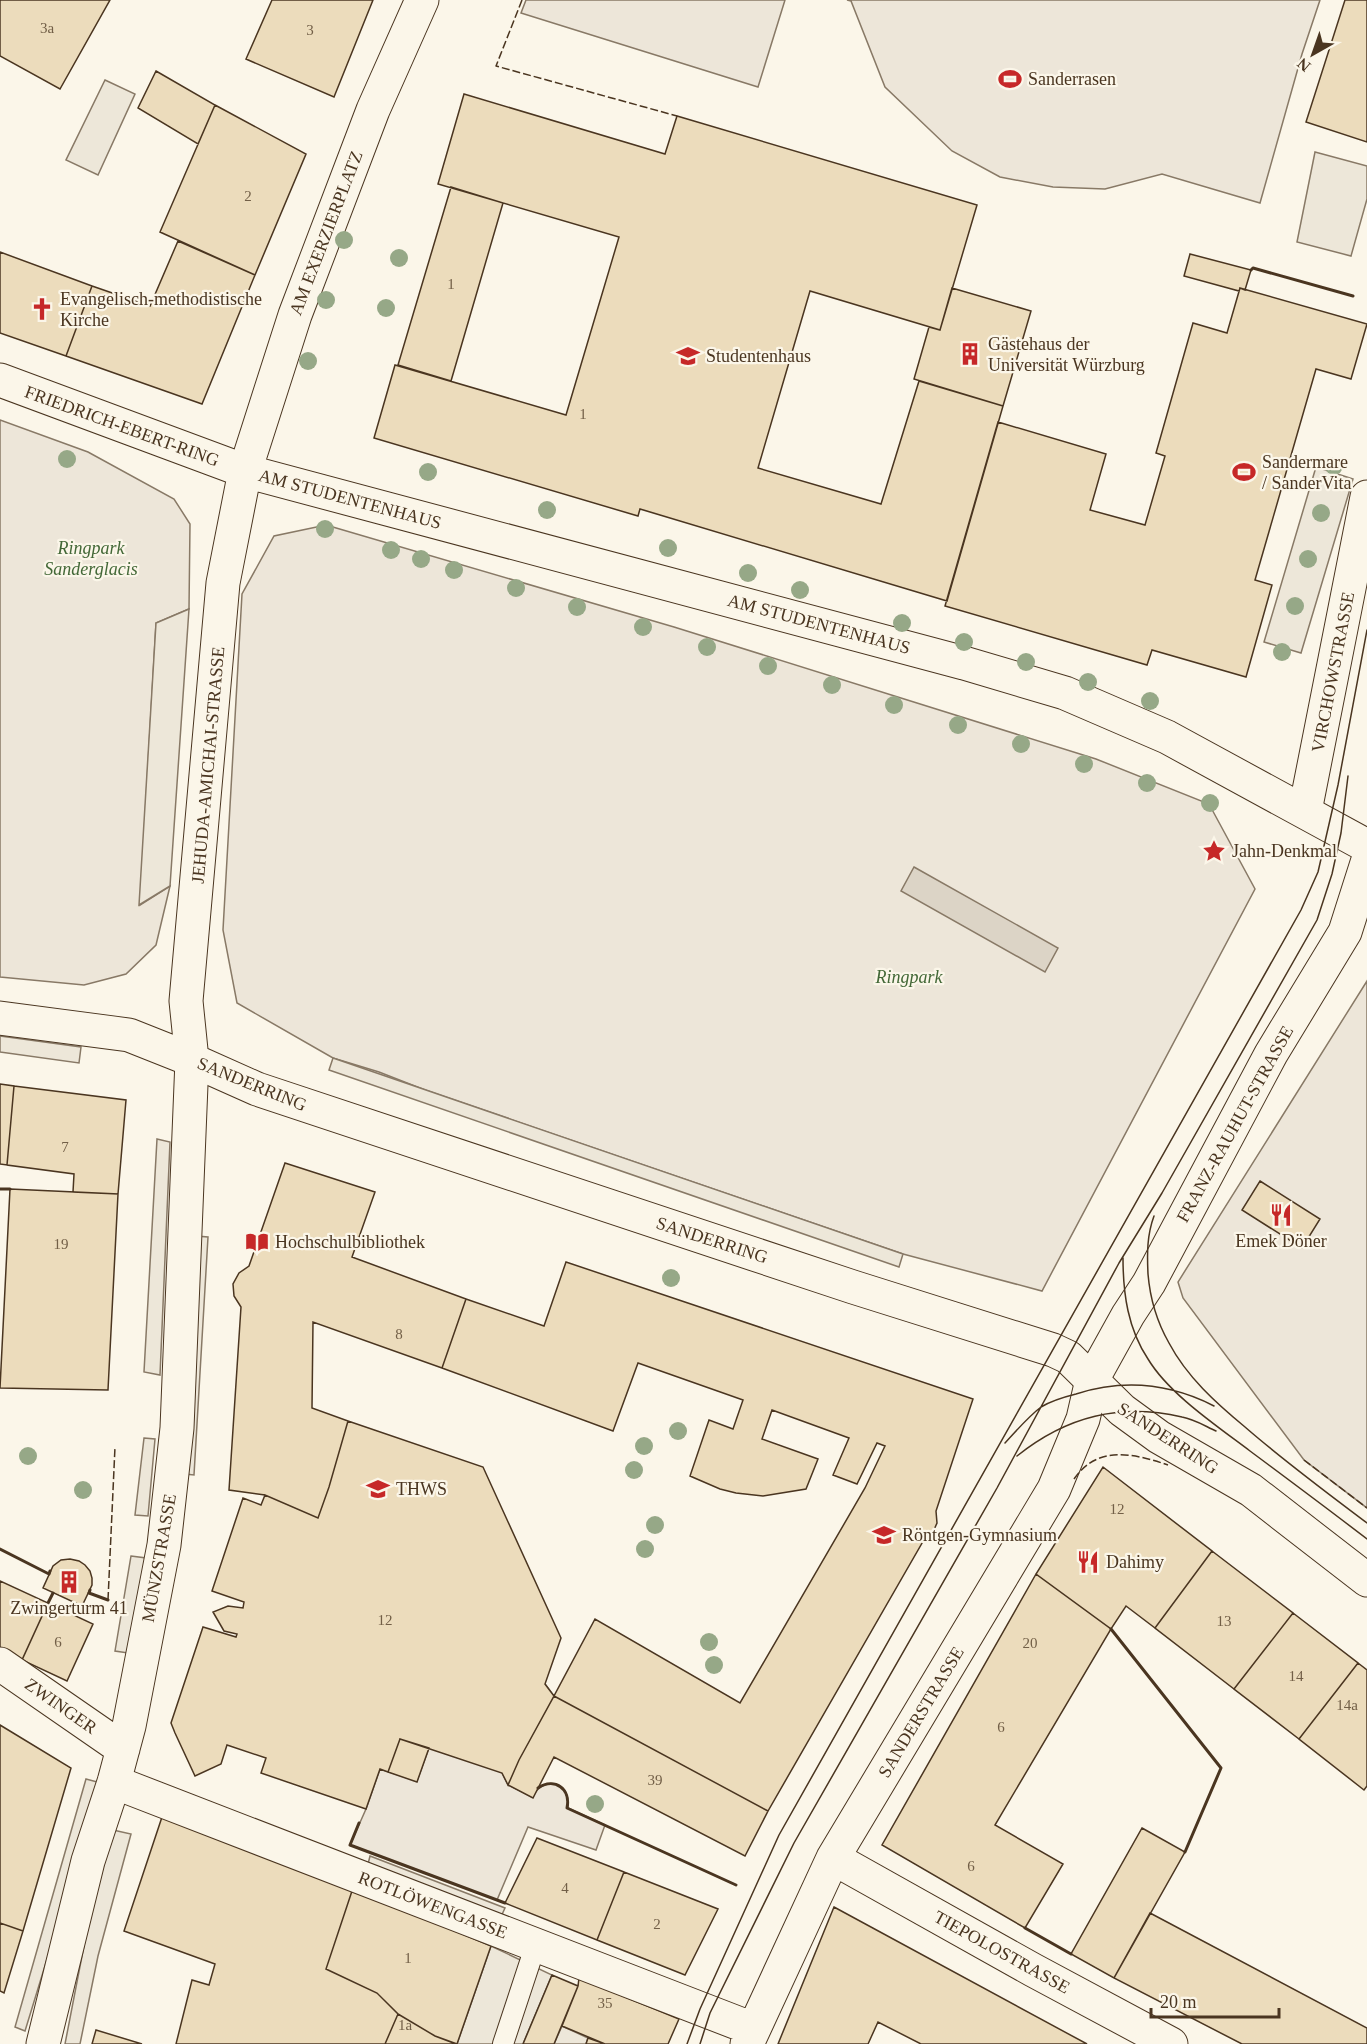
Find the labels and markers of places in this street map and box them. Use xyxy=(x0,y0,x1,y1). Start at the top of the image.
sports icon: Sanderrasen xyxy=(997,66,1023,92)
place label: Sanderrasen xyxy=(1028,69,1116,89)
place label: Evangelisch-methodistische Kirche xyxy=(60,289,262,330)
church icon: Evangelisch-methodistische Kirche xyxy=(29,296,55,322)
place label: Gästehaus der Universität Würzburg xyxy=(988,334,1145,375)
building icon: Gästehaus der Universität Würzburg xyxy=(957,341,983,367)
school or university icon: Studentenhaus xyxy=(675,343,701,369)
place label: Studentenhaus xyxy=(706,346,811,366)
place label: Sandermare / SanderVita xyxy=(1262,452,1351,493)
sports icon: Sandermare / SanderVita xyxy=(1231,459,1257,485)
place icon: Jahn-Denkmal xyxy=(1201,838,1227,864)
place label: Jahn-Denkmal xyxy=(1232,841,1337,861)
restaurant icon: Emek Döner xyxy=(1268,1202,1294,1228)
library icon: Hochschulbibliothek xyxy=(244,1229,270,1255)
place label: Emek Döner xyxy=(1235,1231,1327,1251)
place label: Hochschulbibliothek xyxy=(275,1232,425,1252)
school or university icon: THWS xyxy=(365,1476,391,1502)
place label: THWS xyxy=(396,1479,447,1499)
school or university icon: Röntgen-Gymnasium xyxy=(871,1522,897,1548)
place label: Röntgen-Gymnasium xyxy=(902,1525,1057,1545)
restaurant icon: Dahimy xyxy=(1075,1549,1101,1575)
place label: Dahimy xyxy=(1106,1552,1164,1572)
building icon: Zwingerturm 41 xyxy=(56,1569,82,1595)
place label: Zwingerturm 41 xyxy=(10,1598,128,1618)

